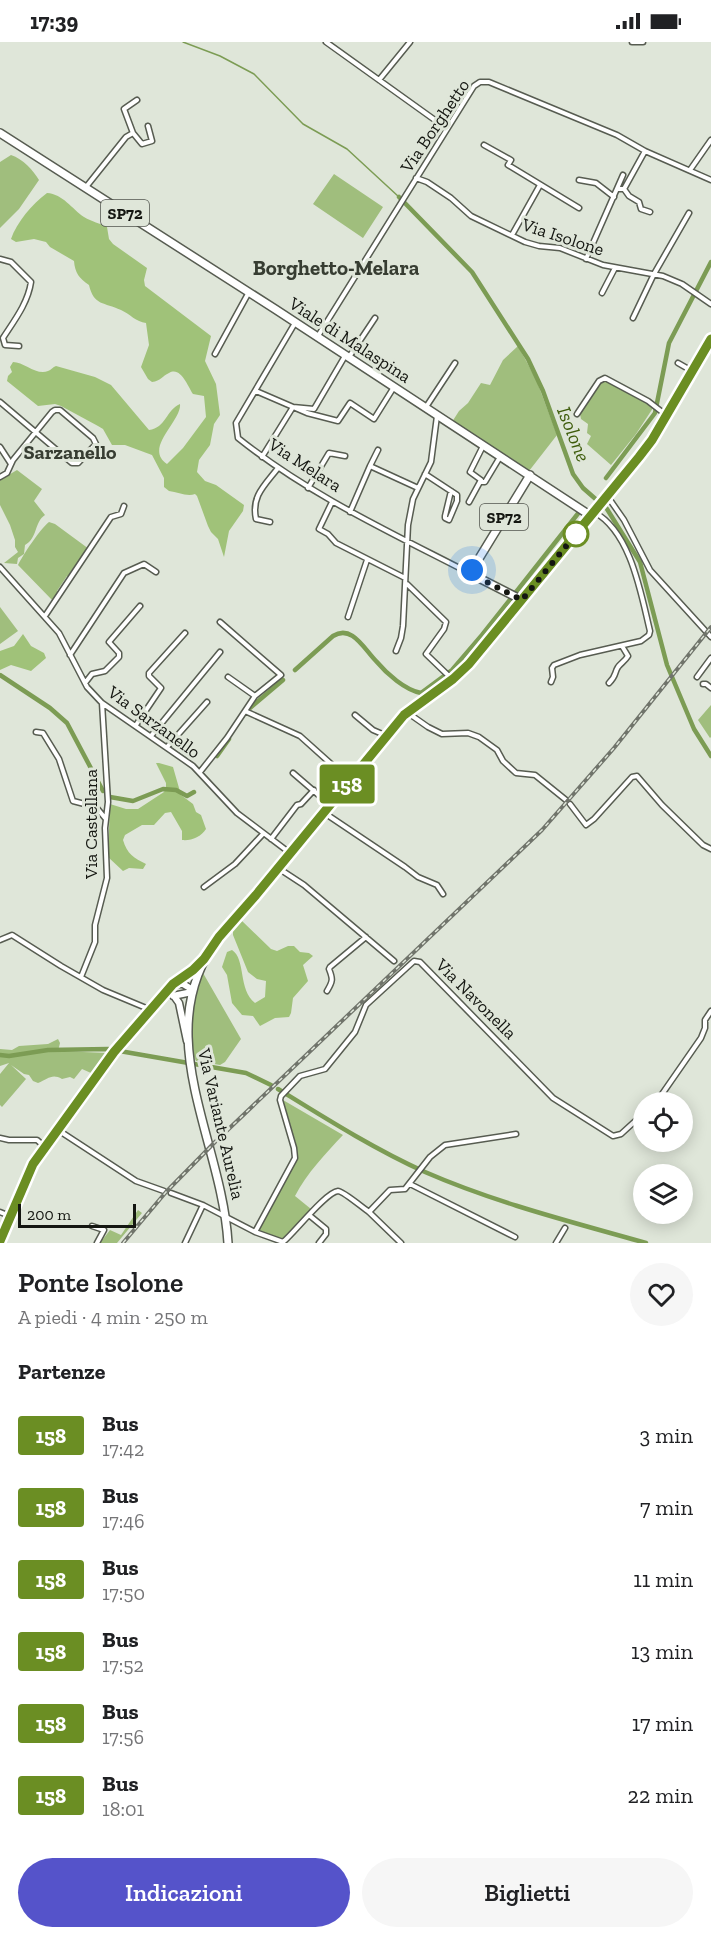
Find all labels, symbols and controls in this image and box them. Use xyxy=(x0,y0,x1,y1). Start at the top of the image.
text: 17:39 xyxy=(30,8,78,35)
street label: Via Borghetto xyxy=(395,75,474,178)
road number: SP72 xyxy=(101,200,149,226)
street label: Via Isolone xyxy=(518,213,607,261)
district label: Borghetto-Melara xyxy=(253,255,420,280)
street label: Viale di Malaspina xyxy=(284,292,415,388)
water label: Isolone xyxy=(552,403,596,465)
street label: Via Melara xyxy=(263,433,346,497)
district label: Sarzanello xyxy=(23,440,117,464)
road number: SP72 xyxy=(480,504,528,530)
unlabelled marker xyxy=(563,521,589,547)
your location xyxy=(457,555,487,585)
street label: Via Sarzanello xyxy=(102,680,205,763)
line badge: 158 xyxy=(312,764,382,804)
street label: Via Castellana xyxy=(80,769,102,880)
text: 158 xyxy=(332,772,362,797)
street label: Via Navonella xyxy=(430,953,521,1044)
street label: Via Variante Aurelia xyxy=(193,1046,249,1202)
map controls xyxy=(633,1092,693,1224)
button: locate xyxy=(633,1092,693,1152)
button: layers xyxy=(633,1164,693,1224)
scale bar xyxy=(18,1201,136,1228)
text: 200 m xyxy=(27,1205,71,1224)
button: heart xyxy=(630,1263,693,1326)
text: Ponte Isolone xyxy=(18,1266,183,1299)
text: A piedi · 4 min · 250 m xyxy=(18,1305,208,1329)
text: Partenze xyxy=(18,1358,105,1385)
text: Bus xyxy=(102,1410,139,1437)
text: 3 min xyxy=(639,1422,693,1449)
text: 158 xyxy=(36,1423,66,1448)
text: 17:42 xyxy=(102,1437,144,1461)
text: Bus xyxy=(102,1482,139,1509)
text: 7 min xyxy=(640,1494,693,1521)
text: 158 xyxy=(36,1495,66,1520)
text: 17:46 xyxy=(102,1509,145,1533)
text: Bus xyxy=(102,1554,139,1581)
text: 11 min xyxy=(633,1566,693,1593)
text: 158 xyxy=(36,1567,66,1592)
text: 17:50 xyxy=(102,1581,145,1605)
text: Bus xyxy=(102,1626,139,1653)
text: 13 min xyxy=(631,1638,693,1665)
text: 158 xyxy=(36,1639,66,1664)
text: 17:52 xyxy=(102,1653,144,1677)
text: Bus xyxy=(102,1698,139,1725)
text: 17 min xyxy=(632,1710,693,1737)
text: 158 xyxy=(36,1711,66,1736)
text: 17:56 xyxy=(102,1725,144,1749)
text: Bus xyxy=(102,1770,139,1797)
text: 22 min xyxy=(628,1782,693,1809)
text: 158 xyxy=(36,1783,66,1808)
text: 18:01 xyxy=(102,1797,144,1821)
button: Indicazioni xyxy=(18,1858,350,1927)
button: Biglietti xyxy=(362,1858,693,1927)

